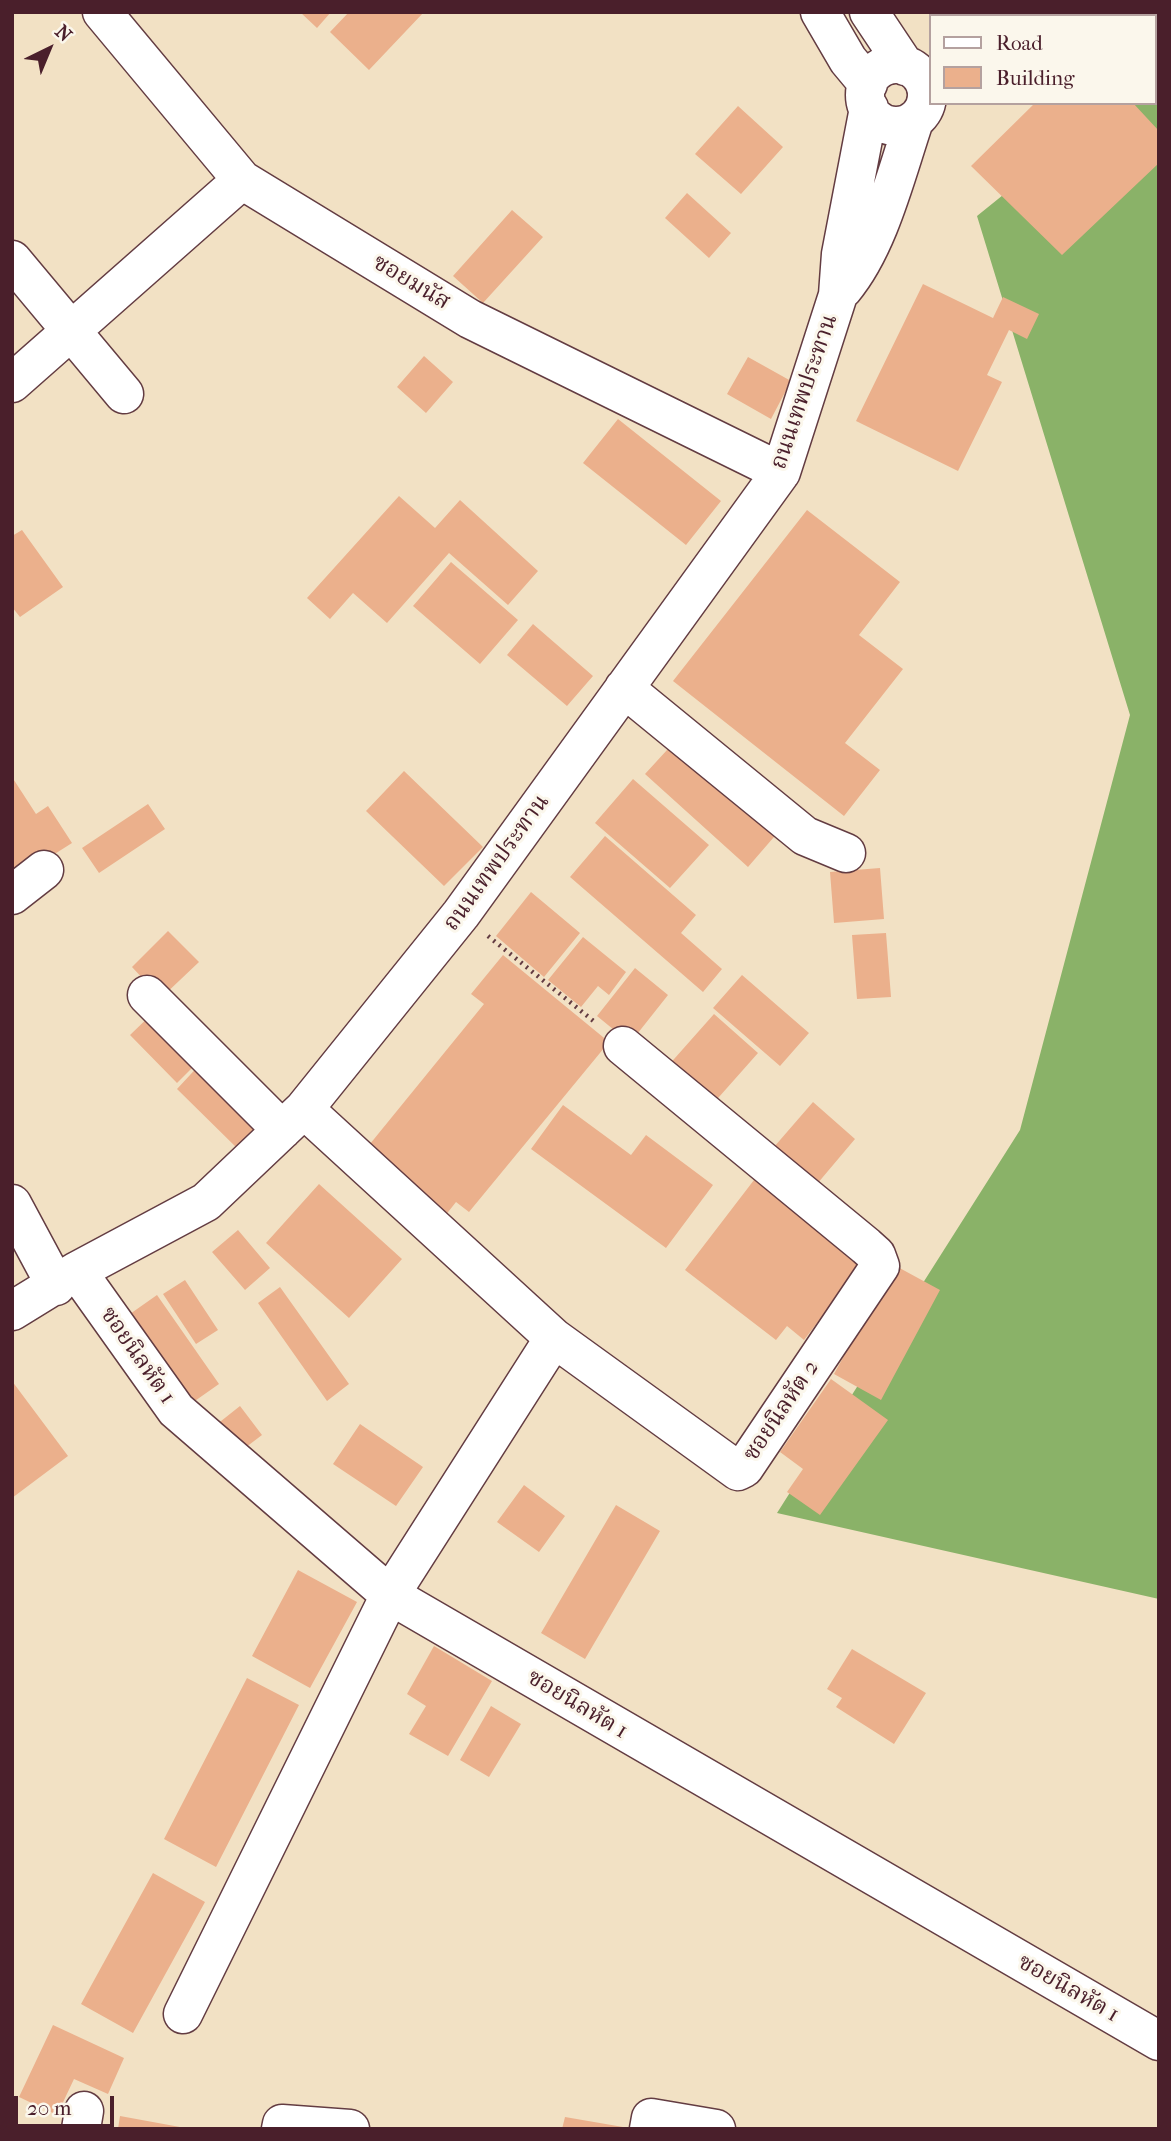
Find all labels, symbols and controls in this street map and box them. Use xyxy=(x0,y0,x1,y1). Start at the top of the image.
north arrow xyxy=(14,14,84,84)
legend xyxy=(930,14,1157,105)
text: N xyxy=(51,21,76,47)
text: Road xyxy=(996,31,1043,55)
text: Building xyxy=(996,66,1074,90)
street label: ซอยมนัส xyxy=(367,249,455,317)
street label: ถนนเทพประทาน xyxy=(766,311,844,473)
street label: ถนนเทพประทาน xyxy=(438,789,556,937)
street label: ซอยนิลหัต 1 xyxy=(93,1302,181,1410)
street label: ซอยนิลหัต 2 xyxy=(738,1355,826,1467)
street label: ซอยนิลหัต 1 xyxy=(522,1664,632,1746)
street label: ซอยนิลหัต 1 xyxy=(1012,1949,1124,2029)
scale bar xyxy=(18,2082,117,2126)
text: 20 m xyxy=(27,2096,71,2120)

